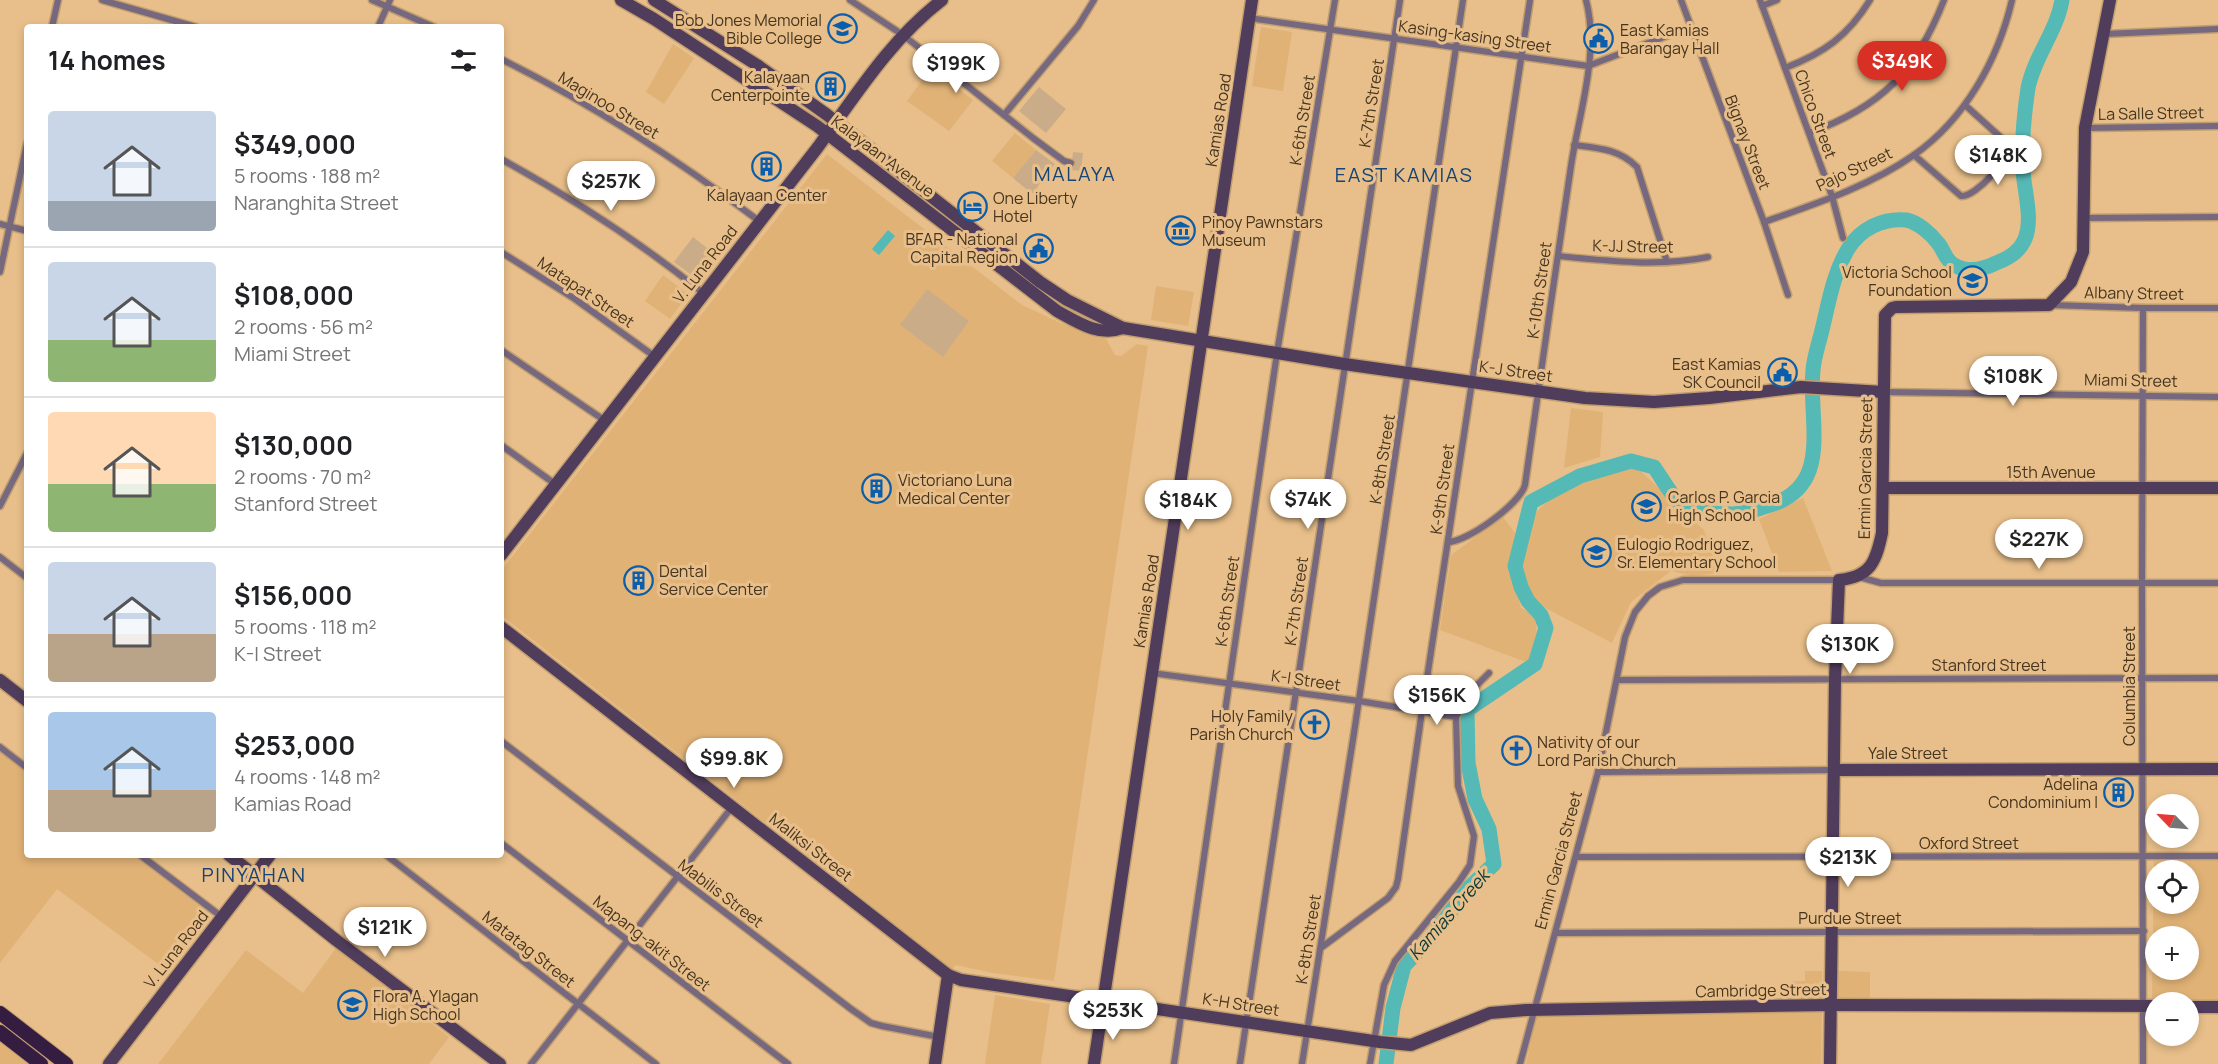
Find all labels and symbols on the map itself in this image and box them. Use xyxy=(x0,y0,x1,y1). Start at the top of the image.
place label: Bob Jones Memorial Bible College xyxy=(675,9,822,49)
school or university icon: Bob Jones Memorial Bible College xyxy=(827,13,859,45)
street label: Kasing-kasing Street xyxy=(1397,14,1553,58)
place label: East Kamias Barangay Hall xyxy=(1620,19,1719,59)
public building icon: East Kamias Barangay Hall xyxy=(1583,23,1615,55)
pin: $349K xyxy=(1860,41,1944,92)
pin: $199K xyxy=(914,43,998,94)
street label: K-7th Street xyxy=(1353,57,1389,149)
street label: Maginoo Street xyxy=(554,66,664,144)
place label: Kalayaan Centerpointe xyxy=(711,66,810,106)
street label: Chico Street xyxy=(1790,67,1842,161)
building icon: Kalayaan Centerpointe xyxy=(815,70,847,102)
street label: Kamias Road xyxy=(1200,72,1236,168)
street label: K-6th Street xyxy=(1284,73,1320,167)
street label: Bignay Street xyxy=(1720,92,1776,192)
street label: La Salle Street xyxy=(2098,101,2204,125)
street label: Kalayaan Avenue xyxy=(827,110,939,202)
pin: $148K xyxy=(1956,135,2040,186)
street label: Pajo Street xyxy=(1812,142,1896,196)
building icon: Kalayaan Center xyxy=(751,151,783,183)
district label: MALAYA xyxy=(1034,160,1116,187)
pin: $257K xyxy=(569,161,653,212)
district label: EAST KAMIAS xyxy=(1335,161,1473,188)
place label: Kalayaan Center xyxy=(707,184,827,206)
place label: One Liberty Hotel xyxy=(993,187,1078,227)
hotel icon: One Liberty Hotel xyxy=(956,191,988,223)
place label: Pinoy Pawnstars Museum xyxy=(1202,211,1323,251)
museum icon: Pinoy Pawnstars Museum xyxy=(1165,215,1197,247)
street label: V. Luna Road xyxy=(668,221,742,307)
place label: BFAR - National Capital Region xyxy=(905,228,1018,268)
public building icon: BFAR - National Capital Region xyxy=(1023,232,1055,264)
street label: K-JJ Street xyxy=(1592,234,1674,258)
street label: K-10th Street xyxy=(1521,240,1557,340)
street label: Matapat Street xyxy=(533,251,639,333)
place label: Victoria School Foundation xyxy=(1842,261,1952,301)
school or university icon: Victoria School Foundation xyxy=(1957,265,1989,297)
street label: Albany Street xyxy=(2084,281,2184,305)
place label: East Kamias SK Council xyxy=(1672,353,1761,393)
street label: K-J Street xyxy=(1478,355,1554,387)
pin: $108K xyxy=(1971,356,2055,407)
public building icon: East Kamias SK Council xyxy=(1766,357,1798,389)
street label: Miami Street xyxy=(2084,368,2178,392)
street label: Ermin Garcia Street xyxy=(1853,397,1877,539)
street label: K-8th Street xyxy=(1364,412,1400,506)
street label: K-9th Street xyxy=(1425,442,1459,536)
street label: 15th Avenue xyxy=(2006,461,2096,483)
place label: Victoriano Luna Medical Center xyxy=(898,469,1012,509)
building icon: Victoriano Luna Medical Center xyxy=(861,473,893,505)
pin: $74K xyxy=(1272,479,1344,530)
pin: $184K xyxy=(1146,480,1230,531)
place label: Carlos P. Garcia High School xyxy=(1668,486,1780,526)
school or university icon: Carlos P. Garcia High School xyxy=(1631,490,1663,522)
pin: $227K xyxy=(1997,519,2081,570)
place label: Eulogio Rodriguez, Sr. Elementary School xyxy=(1617,533,1776,573)
school or university icon: Eulogio Rodriguez, Sr. Elementary School xyxy=(1580,537,1612,569)
street label: Kamias Road xyxy=(1128,553,1164,649)
street label: K-6th Street xyxy=(1210,554,1244,648)
street label: K-7th Street xyxy=(1279,555,1313,647)
place label: Dental Service Center xyxy=(659,560,769,600)
building icon: Dental Service Center xyxy=(622,564,654,596)
pin: $130K xyxy=(1808,624,1892,675)
street label: Columbia Street xyxy=(2118,626,2140,746)
street label: Stanford Street xyxy=(1932,654,2046,676)
street label: K-I Street xyxy=(1270,664,1342,696)
pin: $156K xyxy=(1395,675,1479,726)
place label: Holy Family Parish Church xyxy=(1190,705,1294,745)
church icon: Holy Family Parish Church xyxy=(1298,709,1330,741)
place label: Nativity of our Lord Parish Church xyxy=(1537,731,1676,771)
church icon: Nativity of our Lord Parish Church xyxy=(1500,735,1532,767)
pin: $99.8K xyxy=(685,738,783,789)
street label: Yale Street xyxy=(1868,742,1948,764)
place label: Adelina Condominium I xyxy=(1988,773,2098,813)
building icon: Adelina Condominium I xyxy=(2103,777,2135,809)
street label: Ermin Garcia Street xyxy=(1529,789,1587,931)
north arrow xyxy=(2145,794,2199,848)
street label: Maliksi Street xyxy=(765,808,857,886)
street label: Oxford Street xyxy=(1919,832,2019,854)
pin: $213K xyxy=(1806,837,1890,888)
street label: Mabilis Street xyxy=(674,854,768,932)
district label: PINYAHAN xyxy=(202,861,306,888)
water label: Kamias Creek xyxy=(1402,862,1496,965)
street label: Mapang-akit Street xyxy=(589,890,715,996)
street label: K-8th Street xyxy=(1290,892,1326,986)
street label: V. Luna Road xyxy=(139,906,213,992)
street label: Matatag Street xyxy=(478,906,580,992)
pin: $121K xyxy=(343,907,427,958)
street label: Purdue Street xyxy=(1798,907,1902,929)
street label: Cambridge Street xyxy=(1695,978,1827,1002)
place label: Flora A. Ylagan High School xyxy=(373,985,479,1025)
street label: K-H Street xyxy=(1201,987,1281,1021)
school or university icon: Flora A. Ylagan High School xyxy=(336,989,368,1021)
pin: $253K xyxy=(1071,990,1155,1041)

